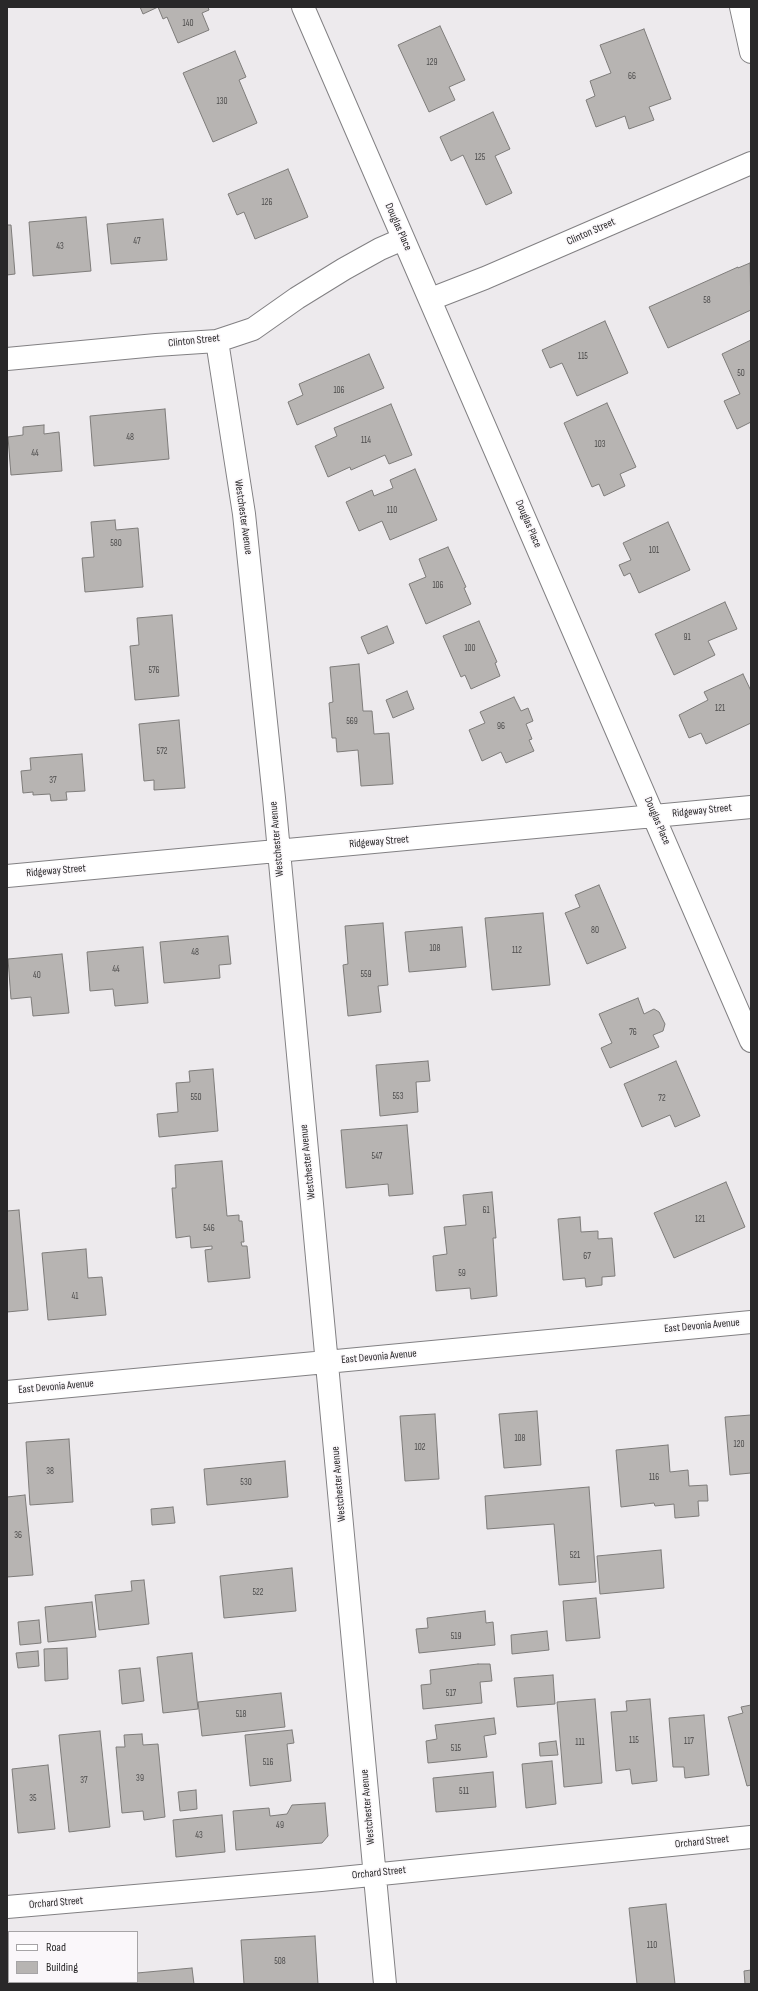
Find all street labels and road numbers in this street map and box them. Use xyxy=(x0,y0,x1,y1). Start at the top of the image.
street label: Douglas Place xyxy=(382,201,414,253)
street label: Clinton Street xyxy=(565,215,617,249)
street label: Clinton Street xyxy=(167,332,221,350)
street label: Westchester Avenue xyxy=(231,479,255,555)
street label: Douglas Place xyxy=(512,498,544,550)
street label: Douglas Place xyxy=(641,795,673,847)
street label: Westchester Avenue xyxy=(267,801,287,877)
street label: Ridgeway Street xyxy=(672,801,732,821)
street label: Ridgeway Street xyxy=(349,833,409,851)
street label: Ridgeway Street xyxy=(26,862,86,880)
street label: Westchester Avenue xyxy=(297,1124,319,1200)
street label: East Devonia Avenue xyxy=(664,1316,740,1336)
street label: East Devonia Avenue xyxy=(341,1347,417,1367)
street label: East Devonia Avenue xyxy=(18,1377,94,1397)
street label: Westchester Avenue xyxy=(329,1446,349,1522)
street label: Westchester Avenue xyxy=(358,1769,378,1845)
street label: Orchard Street xyxy=(674,1833,730,1851)
street label: Orchard Street xyxy=(351,1864,407,1882)
street label: Orchard Street xyxy=(28,1894,84,1912)

